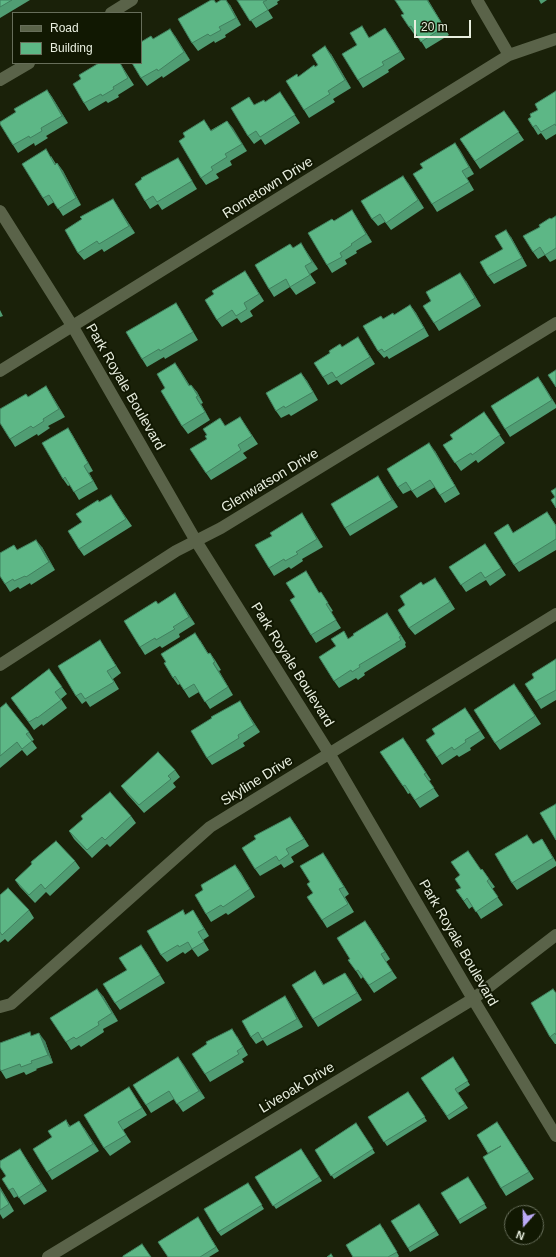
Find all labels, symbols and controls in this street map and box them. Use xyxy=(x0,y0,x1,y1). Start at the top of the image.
legend xyxy=(12,12,142,64)
scale bar xyxy=(416,12,473,38)
text: 20 m xyxy=(421,20,448,34)
text: Road xyxy=(50,21,79,35)
text: Building xyxy=(50,41,93,55)
street label: Rometown Drive xyxy=(220,153,316,223)
street label: Park Royale Boulevard xyxy=(82,321,168,453)
street label: Glenwatson Drive xyxy=(218,445,322,517)
street label: Park Royale Boulevard xyxy=(247,600,337,730)
street label: Skyline Drive xyxy=(218,752,296,810)
street label: Park Royale Boulevard xyxy=(415,877,501,1009)
street label: Liveoak Drive xyxy=(256,1059,338,1117)
north arrow xyxy=(504,1205,544,1245)
text: N xyxy=(514,1228,526,1242)

